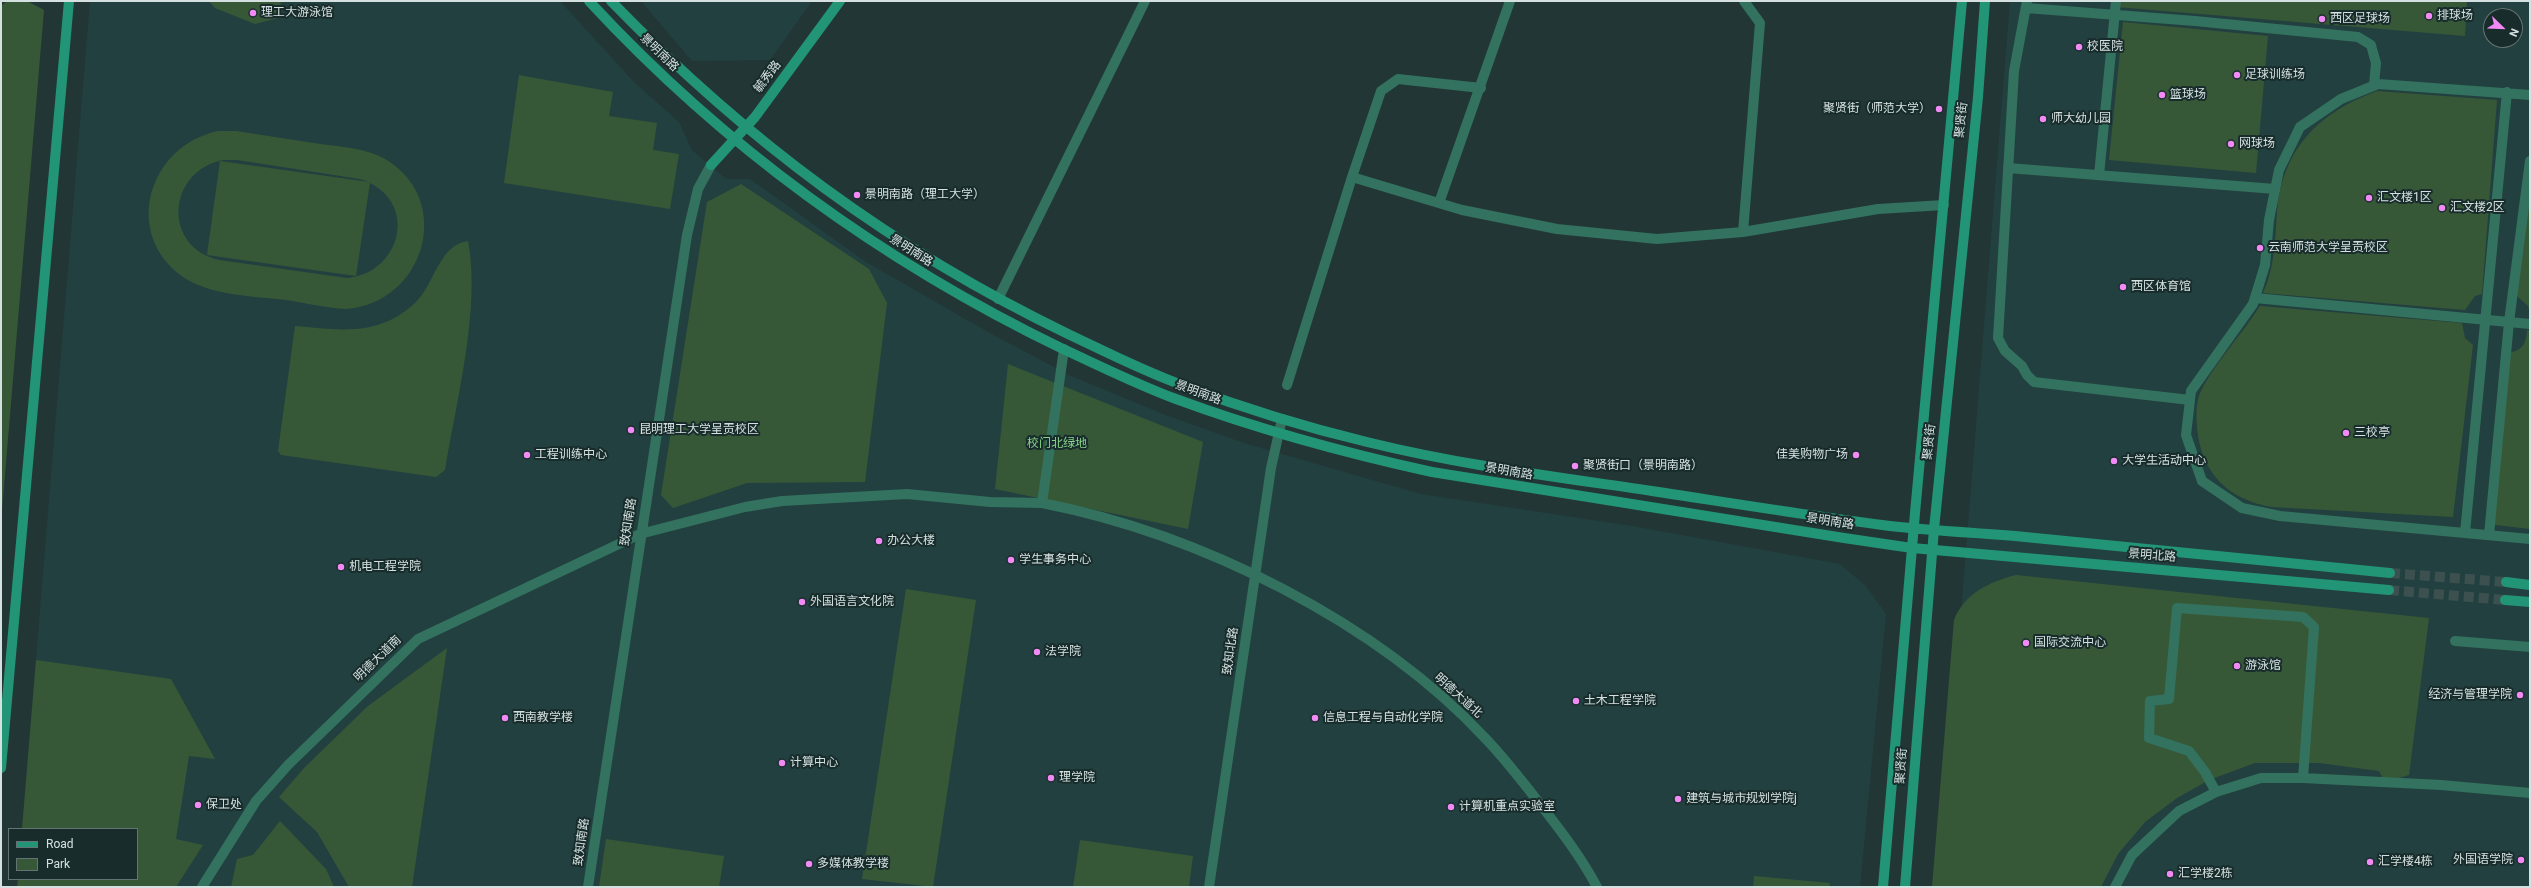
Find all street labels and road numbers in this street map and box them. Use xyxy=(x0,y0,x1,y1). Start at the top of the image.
street label: 景明南路 xyxy=(637,31,681,75)
street label: 毓秀路 xyxy=(751,58,785,96)
street label: 聚贤街 xyxy=(1953,101,1971,139)
street label: 景明南路 xyxy=(887,232,935,270)
street label: 景明南路 xyxy=(1173,378,1223,408)
street label: 聚贤街 xyxy=(1921,423,1939,461)
street label: 景明南路 xyxy=(1484,461,1534,483)
street label: 致知南路 xyxy=(618,497,640,547)
street label: 景明南路 xyxy=(1805,511,1855,533)
street label: 景明北路 xyxy=(2127,547,2177,565)
street label: 致知北路 xyxy=(1221,626,1241,676)
street label: 明德大道南 xyxy=(351,633,405,685)
street label: 明德大道北 xyxy=(1431,671,1485,721)
street label: 聚贤街 xyxy=(1894,748,1910,784)
street label: 致知南路 xyxy=(572,817,592,867)

